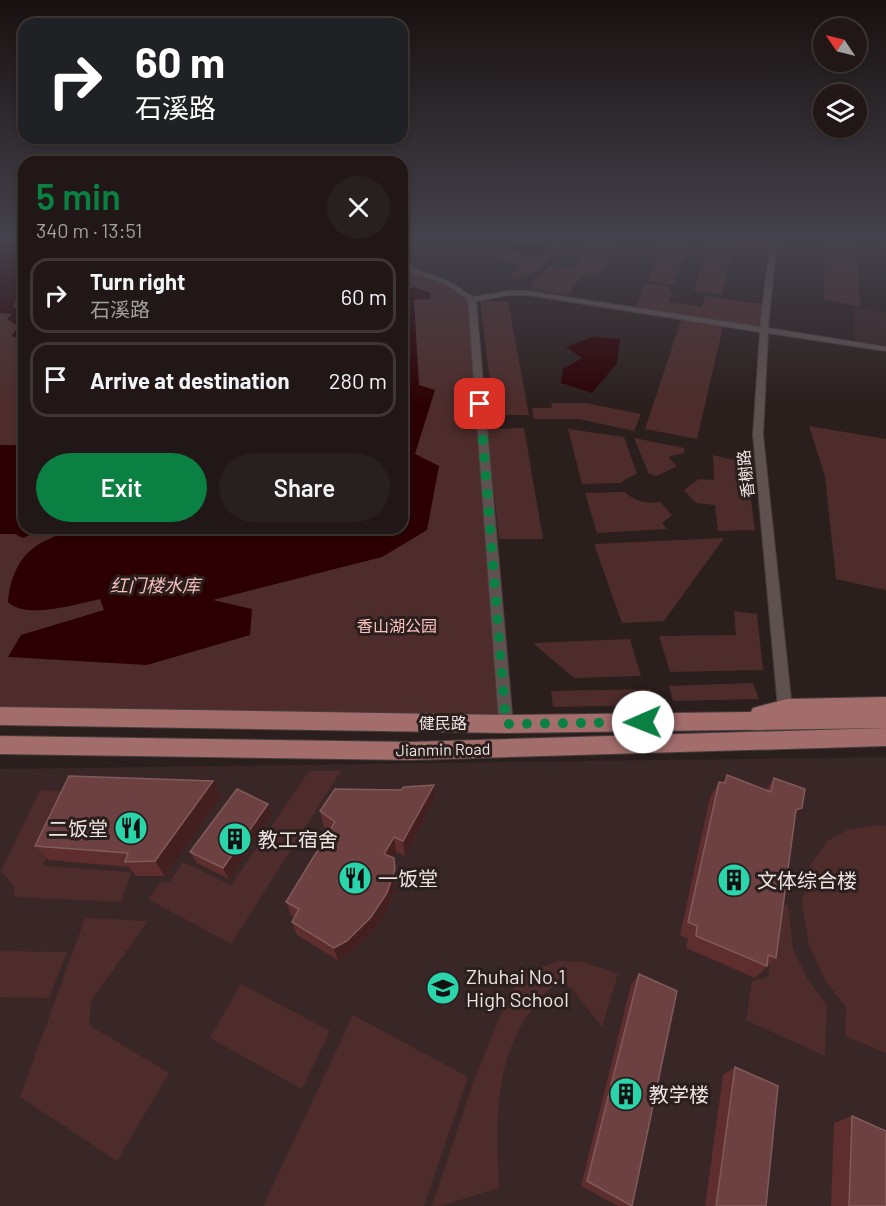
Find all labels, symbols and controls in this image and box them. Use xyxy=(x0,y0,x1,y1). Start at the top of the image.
north arrow xyxy=(813,18,867,72)
map controls xyxy=(813,18,867,138)
text: 60 m xyxy=(135,36,225,86)
icon: right xyxy=(36,42,114,120)
button: layers xyxy=(813,84,867,138)
text: 石溪路 xyxy=(135,91,216,123)
text: 5 min xyxy=(36,174,121,217)
button: close xyxy=(327,176,390,239)
text: 340 m · 13:51 xyxy=(36,218,142,242)
text: Turn right xyxy=(90,268,185,294)
icon: right xyxy=(39,279,72,312)
text: 60 m xyxy=(341,283,387,309)
text: 石溪路 xyxy=(90,297,150,321)
icon: arrive xyxy=(39,363,72,396)
text: Arrive at destination xyxy=(90,367,289,393)
text: 280 m xyxy=(329,367,387,393)
pin xyxy=(454,378,505,429)
icon: arrive xyxy=(463,387,496,420)
street label: 香榭路 xyxy=(733,449,757,499)
button: Exit xyxy=(36,453,207,522)
button: Share xyxy=(219,453,390,522)
water label: 红门楼水库 xyxy=(110,574,203,596)
park label: 香山湖公园 xyxy=(357,616,437,635)
position arrow xyxy=(611,690,675,754)
street label: 健民路 xyxy=(419,713,467,732)
street label: Jianmin Road xyxy=(396,739,490,759)
restaurant icon: 二饭堂 xyxy=(113,810,149,846)
place label: 二饭堂 xyxy=(48,816,108,840)
building icon: 教工宿舍 xyxy=(217,821,253,857)
place label: 教工宿舍 xyxy=(258,827,338,851)
restaurant icon: 一饭堂 xyxy=(337,860,373,896)
building icon: 文体综合楼 xyxy=(716,862,752,898)
place label: 一饭堂 xyxy=(378,866,438,890)
place label: 文体综合楼 xyxy=(757,868,857,892)
place label: Zhuhai No.1 High School xyxy=(466,964,569,1011)
school or university icon: Zhuhai No.1 High School xyxy=(425,970,461,1006)
building icon: 教学楼 xyxy=(608,1076,644,1112)
place label: 教学楼 xyxy=(649,1082,709,1106)

